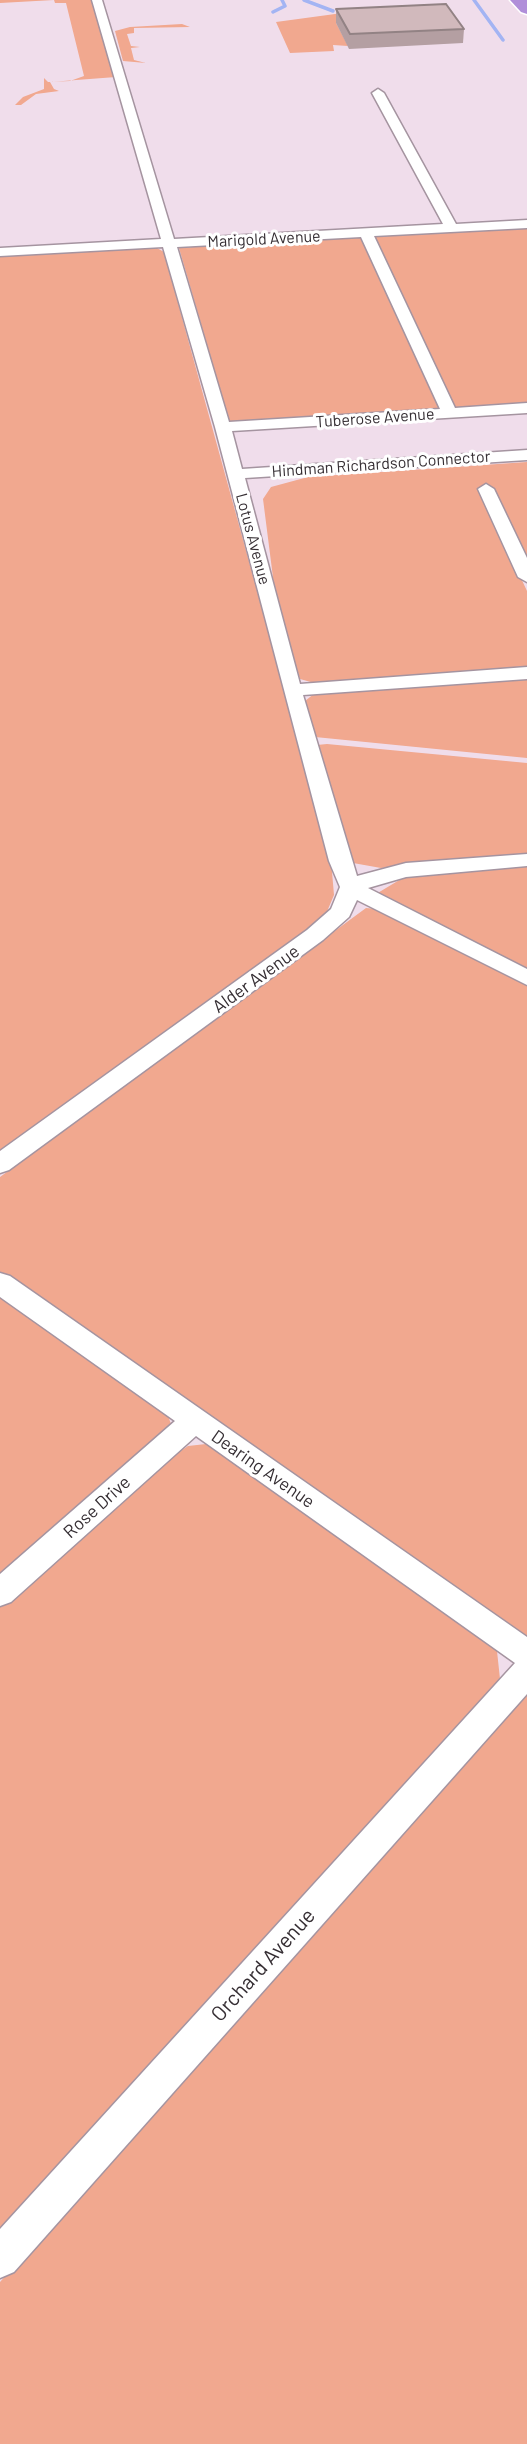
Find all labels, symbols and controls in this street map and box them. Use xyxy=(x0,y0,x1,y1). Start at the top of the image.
street label: Marigold Avenue xyxy=(207,226,321,252)
street label: Tuberose Avenue xyxy=(315,404,435,432)
street label: Hindman Richardson Connector xyxy=(271,447,491,481)
street label: Lotus Avenue xyxy=(232,491,274,587)
street label: Alder Avenue xyxy=(208,940,304,1018)
street label: Dearing Avenue xyxy=(207,1425,319,1513)
street label: Rose Drive xyxy=(59,1471,135,1543)
street label: Orchard Avenue xyxy=(206,1903,320,2027)

